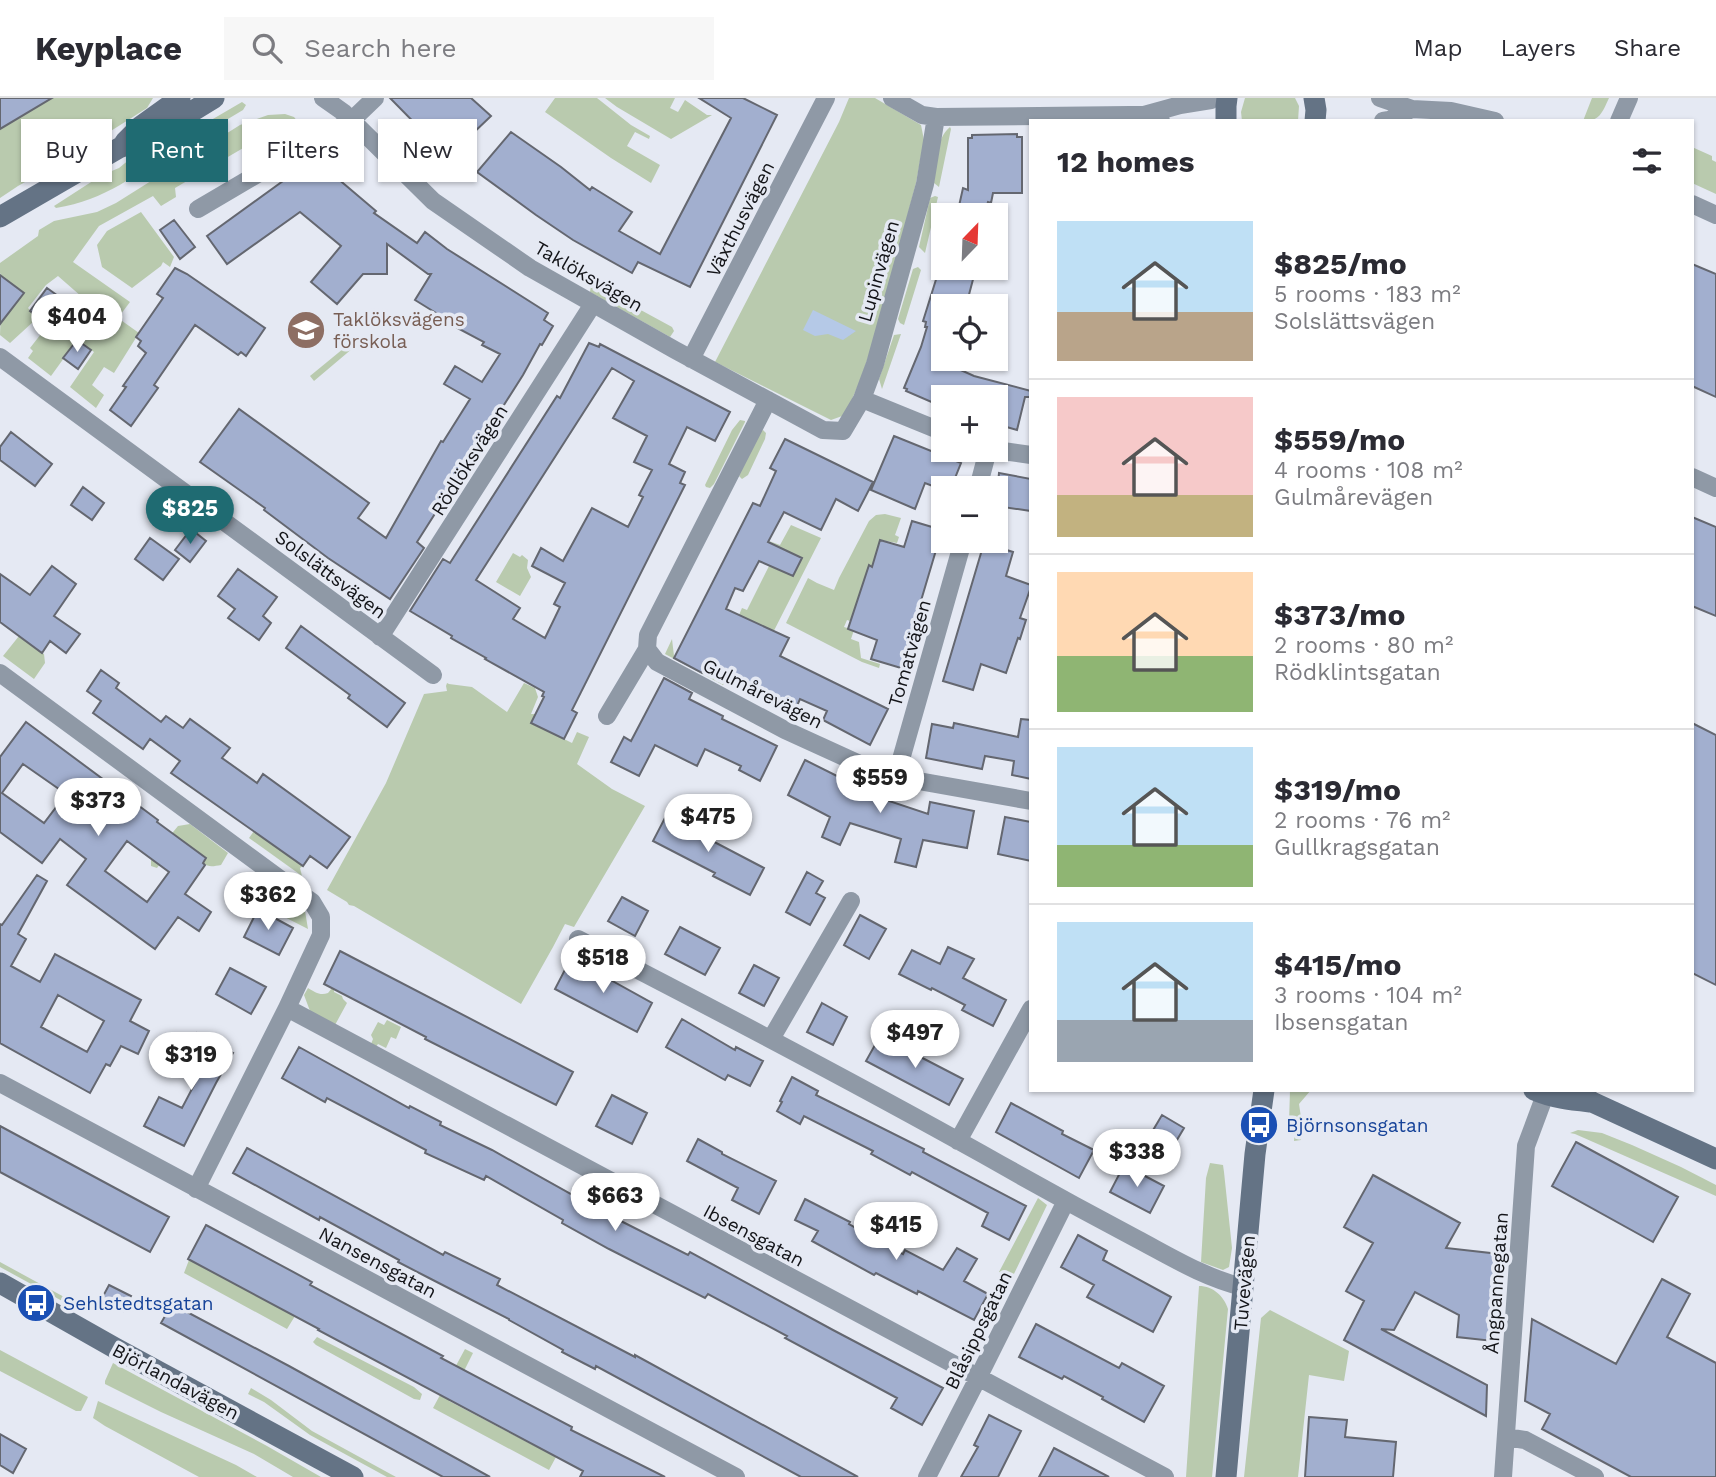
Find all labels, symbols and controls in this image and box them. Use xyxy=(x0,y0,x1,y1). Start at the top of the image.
search box xyxy=(224,17,714,80)
text: Keyplace xyxy=(35,29,182,68)
icon: search xyxy=(248,29,286,67)
text: Search here xyxy=(304,33,457,63)
text: Map xyxy=(1414,34,1462,62)
text: Layers xyxy=(1500,34,1576,62)
text: Share xyxy=(1614,34,1681,62)
chip: Buy xyxy=(21,119,112,182)
chip: Rent xyxy=(126,119,228,182)
chip: Filters xyxy=(242,119,364,182)
chip: New xyxy=(378,119,477,182)
icon: filters xyxy=(1628,142,1666,180)
text: 12 homes xyxy=(1057,144,1195,179)
street label: Växthusvägen xyxy=(701,158,779,281)
north arrow xyxy=(931,203,1008,280)
map controls xyxy=(931,203,1008,553)
street label: Lupinvägen xyxy=(853,218,904,325)
street label: Taklöksvägen xyxy=(530,236,647,317)
text: $825/mo xyxy=(1274,246,1407,281)
icon: home xyxy=(1113,249,1197,333)
text: 5 rooms · 183 m² xyxy=(1274,281,1461,308)
pin: $404 xyxy=(36,294,118,354)
button: locate xyxy=(931,294,1008,371)
text: $404 xyxy=(47,303,107,330)
place label: Taklöksvägens förskola xyxy=(333,308,465,353)
text: Solslättsvägen xyxy=(1274,308,1435,335)
school or university icon: Taklöksvägens förskola xyxy=(285,309,327,351)
button: + xyxy=(931,385,1008,462)
street label: Rödlöksvägen xyxy=(426,401,513,520)
text: $559/mo xyxy=(1274,422,1405,457)
icon: home xyxy=(1113,425,1197,509)
text: 4 rooms · 108 m² xyxy=(1274,457,1463,484)
button: − xyxy=(931,476,1008,553)
text: Gulmårevägen xyxy=(1274,484,1433,511)
pin: $825 xyxy=(149,486,231,546)
text: $825 xyxy=(162,495,218,522)
street label: Solslättsvägen xyxy=(271,525,391,624)
street label: Tomatvägen xyxy=(883,597,936,709)
text: $373/mo xyxy=(1274,597,1405,632)
icon: home xyxy=(1113,600,1197,684)
text: 2 rooms · 80 m² xyxy=(1274,632,1453,659)
street label: Gulmårevägen xyxy=(699,653,827,734)
text: Rödklintsgatan xyxy=(1274,659,1441,686)
pin: $559 xyxy=(839,756,921,815)
text: $559 xyxy=(852,764,908,791)
text: $319/mo xyxy=(1274,772,1401,807)
icon: home xyxy=(1113,775,1197,859)
pin: $373 xyxy=(57,778,139,838)
text: $373 xyxy=(70,787,126,814)
pin: $475 xyxy=(667,794,749,854)
text: $475 xyxy=(680,803,736,830)
text: 2 rooms · 76 m² xyxy=(1274,807,1450,834)
text: Gullkragsgatan xyxy=(1274,834,1440,861)
pin: $362 xyxy=(227,872,309,932)
text: $362 xyxy=(240,881,296,908)
pin: $518 xyxy=(562,936,644,995)
text: $518 xyxy=(577,944,629,971)
text: $415/mo xyxy=(1274,947,1402,982)
icon: home xyxy=(1113,950,1197,1034)
text: 3 rooms · 104 m² xyxy=(1274,982,1462,1009)
text: Ibsensgatan xyxy=(1274,1009,1409,1036)
pin: $497 xyxy=(874,1010,956,1070)
text: $497 xyxy=(886,1019,944,1046)
pin: $319 xyxy=(150,1032,232,1092)
text: $319 xyxy=(165,1041,217,1068)
bus stop icon: Björnsonsgatan xyxy=(1238,1104,1280,1146)
place label: Björnsonsgatan xyxy=(1286,1114,1429,1137)
pin: $338 xyxy=(1096,1130,1178,1189)
text: $338 xyxy=(1109,1138,1165,1165)
pin: $663 xyxy=(574,1174,656,1233)
text: $663 xyxy=(587,1182,643,1209)
street label: Ibsensgatan xyxy=(699,1199,808,1272)
pin: $415 xyxy=(855,1202,937,1262)
text: $415 xyxy=(870,1211,922,1238)
street label: Ångpannegatan xyxy=(1480,1211,1513,1355)
street label: Nansensgatan xyxy=(315,1222,441,1303)
street label: Tuvevägen xyxy=(1229,1234,1260,1332)
street label: Blåsippsgatan xyxy=(940,1267,1017,1393)
bus stop icon: Sehlstedtsgatan xyxy=(15,1282,57,1324)
place label: Sehlstedtsgatan xyxy=(63,1292,214,1315)
street label: Björlandavägen xyxy=(108,1338,243,1425)

